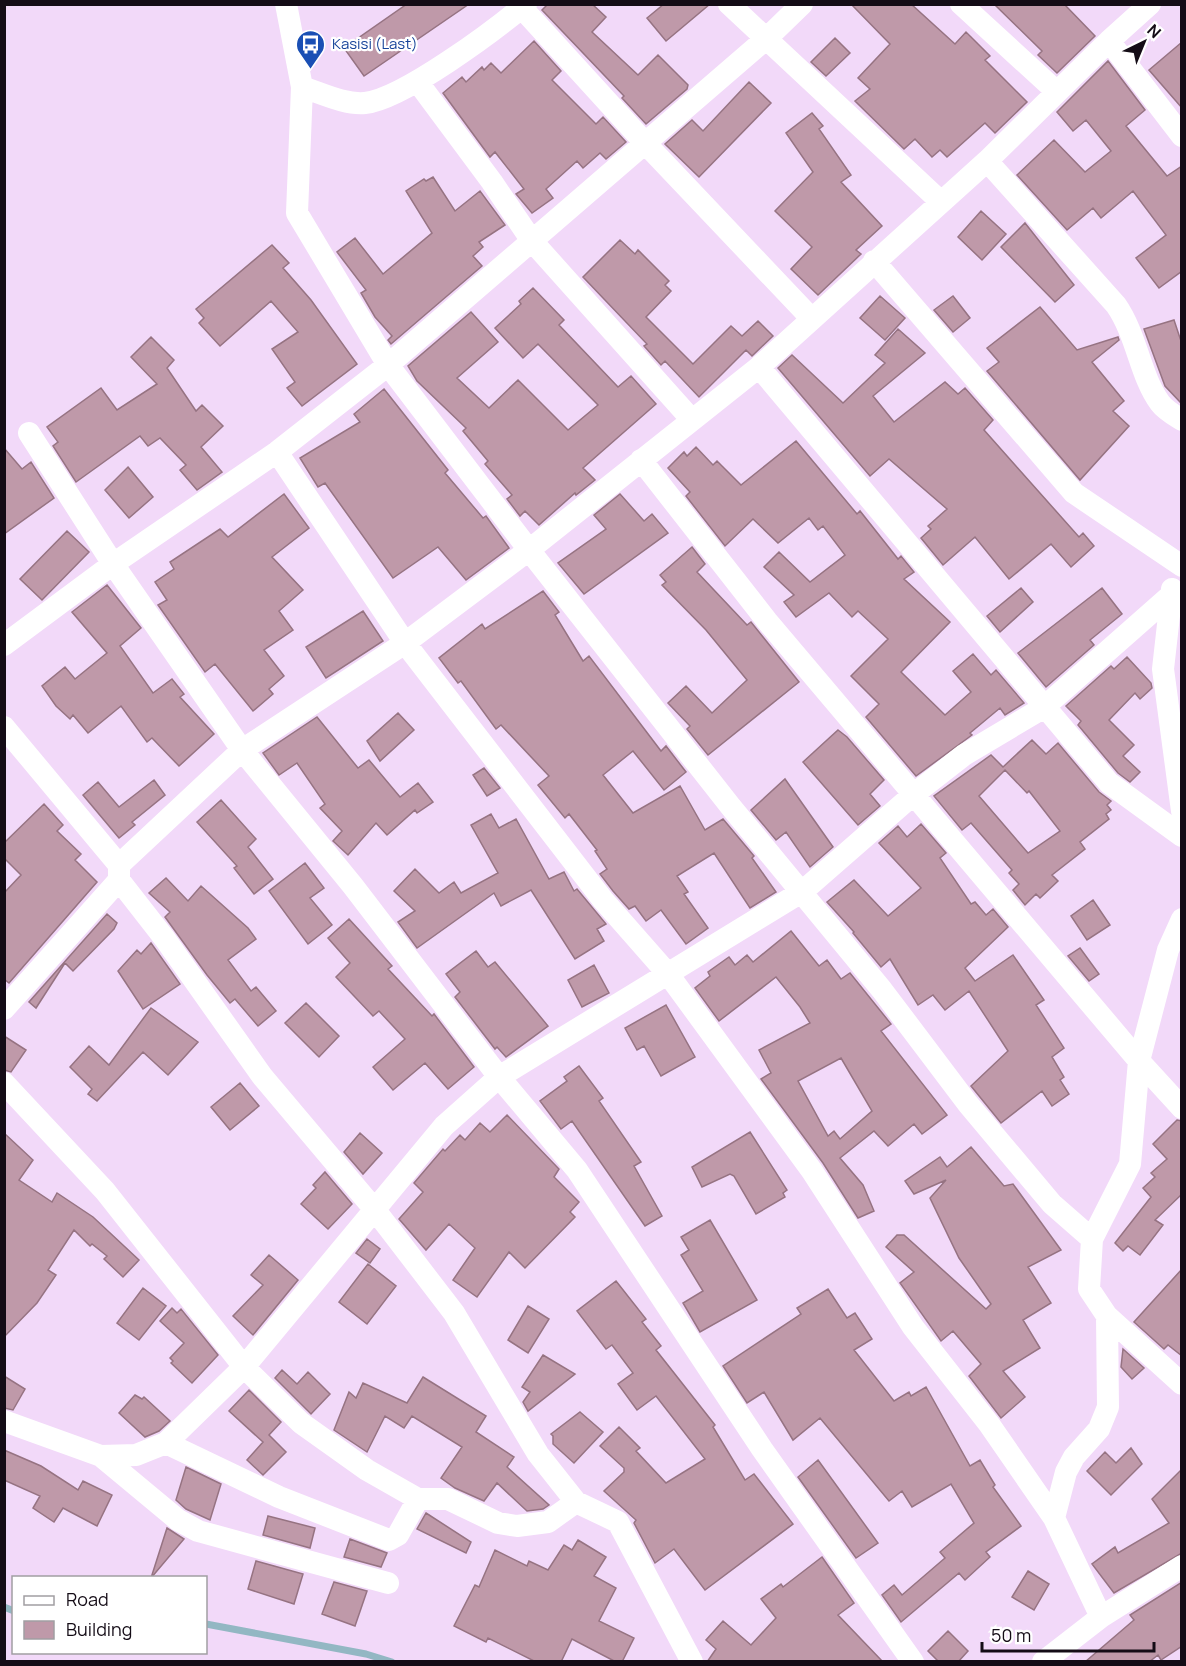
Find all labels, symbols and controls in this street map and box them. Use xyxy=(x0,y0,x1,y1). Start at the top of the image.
north arrow xyxy=(1114,12,1174,72)
text: N xyxy=(1143,19,1166,43)
bus stop icon: Kasisi (Last) xyxy=(295,28,327,70)
place label: Kasisi (Last) xyxy=(332,33,418,54)
legend xyxy=(12,1576,207,1654)
text: Road xyxy=(66,1587,109,1611)
scale bar xyxy=(982,1615,1154,1653)
text: Building xyxy=(66,1617,132,1641)
text: 50 m xyxy=(991,1623,1031,1647)

